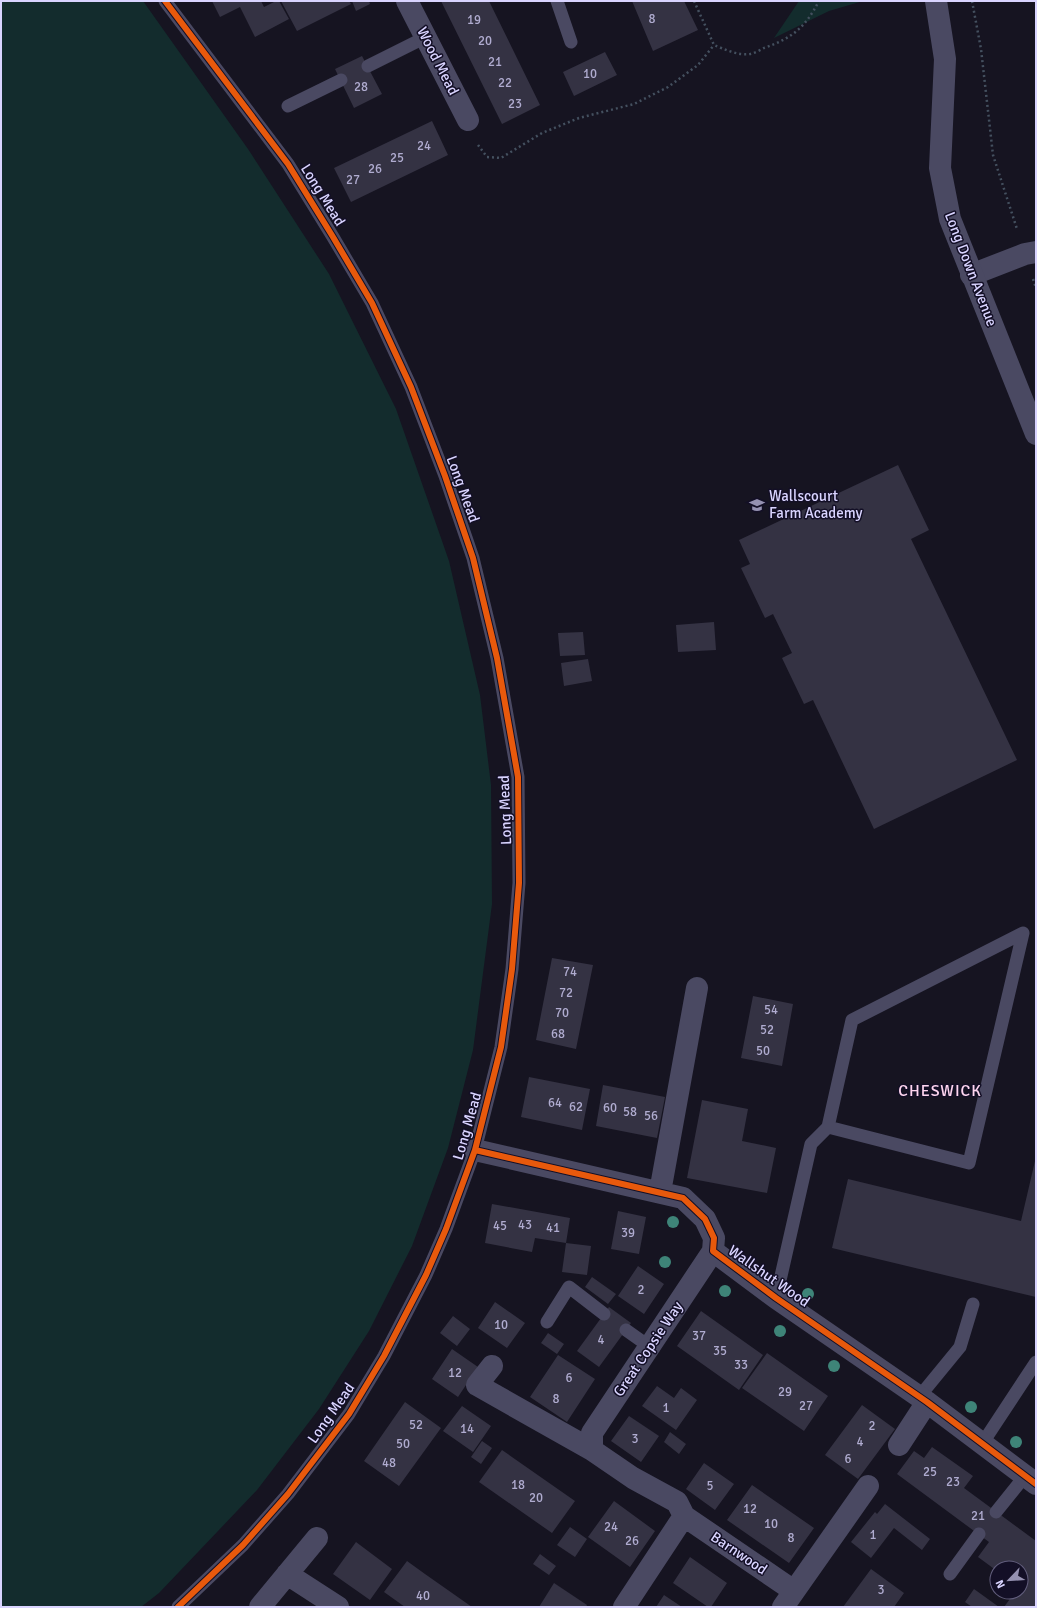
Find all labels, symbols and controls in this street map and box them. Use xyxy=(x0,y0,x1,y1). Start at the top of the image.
house number: 8 xyxy=(648,11,656,27)
house number: 19 xyxy=(467,12,481,28)
street label: Wood Mead xyxy=(413,24,463,98)
house number: 20 xyxy=(478,33,492,49)
house number: 21 xyxy=(488,54,502,70)
house number: 10 xyxy=(583,66,597,82)
house number: 22 xyxy=(498,75,512,91)
house number: 28 xyxy=(354,79,368,95)
house number: 23 xyxy=(508,96,522,112)
house number: 24 xyxy=(417,138,431,154)
house number: 25 xyxy=(390,150,404,166)
street label: Long Mead xyxy=(297,161,349,229)
house number: 26 xyxy=(368,161,382,177)
house number: 27 xyxy=(346,172,360,188)
street label: Long Down Avenue xyxy=(941,209,1001,329)
street label: Long Mead xyxy=(443,453,483,525)
place label: Wallscourt Farm Academy xyxy=(769,487,863,522)
school or university icon: Wallscourt Farm Academy xyxy=(748,496,766,514)
street label: Long Mead xyxy=(495,775,515,845)
house number: 74 xyxy=(563,964,577,980)
house number: 72 xyxy=(559,985,573,1001)
house number: 54 xyxy=(764,1002,778,1018)
house number: 70 xyxy=(555,1005,569,1021)
house number: 52 xyxy=(760,1022,774,1038)
house number: 68 xyxy=(551,1026,565,1042)
house number: 50 xyxy=(756,1043,770,1059)
district label: CHESWICK xyxy=(898,1081,982,1101)
street label: Long Mead xyxy=(449,1090,485,1162)
house number: 64 xyxy=(548,1095,562,1111)
house number: 62 xyxy=(569,1099,583,1115)
house number: 60 xyxy=(603,1100,617,1116)
house number: 58 xyxy=(623,1104,637,1120)
house number: 56 xyxy=(644,1108,658,1124)
house number: 43 xyxy=(518,1217,532,1233)
house number: 45 xyxy=(493,1218,507,1234)
house number: 41 xyxy=(546,1220,560,1236)
house number: 39 xyxy=(621,1225,635,1241)
street label: Wallshut Wood xyxy=(725,1241,813,1311)
house number: 2 xyxy=(637,1282,645,1298)
street label: Great Copsie Way xyxy=(609,1298,687,1400)
house number: 10 xyxy=(494,1317,508,1333)
house number: 37 xyxy=(692,1328,706,1344)
house number: 4 xyxy=(597,1332,605,1348)
house number: 35 xyxy=(713,1343,727,1359)
house number: 33 xyxy=(734,1357,748,1373)
house number: 12 xyxy=(448,1365,462,1381)
house number: 6 xyxy=(565,1370,573,1386)
street label: Long Mead xyxy=(304,1379,358,1447)
house number: 29 xyxy=(778,1384,792,1400)
house number: 8 xyxy=(552,1391,560,1407)
house number: 27 xyxy=(799,1398,813,1414)
house number: 1 xyxy=(662,1400,670,1416)
house number: 52 xyxy=(409,1417,423,1433)
house number: 2 xyxy=(868,1418,876,1434)
house number: 14 xyxy=(460,1421,474,1437)
house number: 3 xyxy=(631,1431,639,1447)
house number: 4 xyxy=(856,1434,864,1450)
house number: 50 xyxy=(396,1436,410,1452)
house number: 6 xyxy=(844,1451,852,1467)
house number: 48 xyxy=(382,1455,396,1471)
house number: 25 xyxy=(923,1464,937,1480)
house number: 23 xyxy=(946,1474,960,1490)
house number: 18 xyxy=(511,1477,525,1493)
house number: 5 xyxy=(706,1478,714,1494)
house number: 20 xyxy=(529,1490,543,1506)
house number: 12 xyxy=(743,1501,757,1517)
house number: 21 xyxy=(971,1508,985,1524)
house number: 10 xyxy=(764,1516,778,1532)
house number: 24 xyxy=(604,1519,618,1535)
house number: 1 xyxy=(869,1527,877,1543)
street label: Barnwood xyxy=(707,1528,771,1578)
house number: 8 xyxy=(787,1530,795,1546)
house number: 26 xyxy=(625,1533,639,1549)
north arrow xyxy=(989,1560,1029,1600)
text: N xyxy=(993,1578,1008,1590)
house number: 3 xyxy=(877,1582,885,1598)
house number: 40 xyxy=(416,1588,430,1604)

